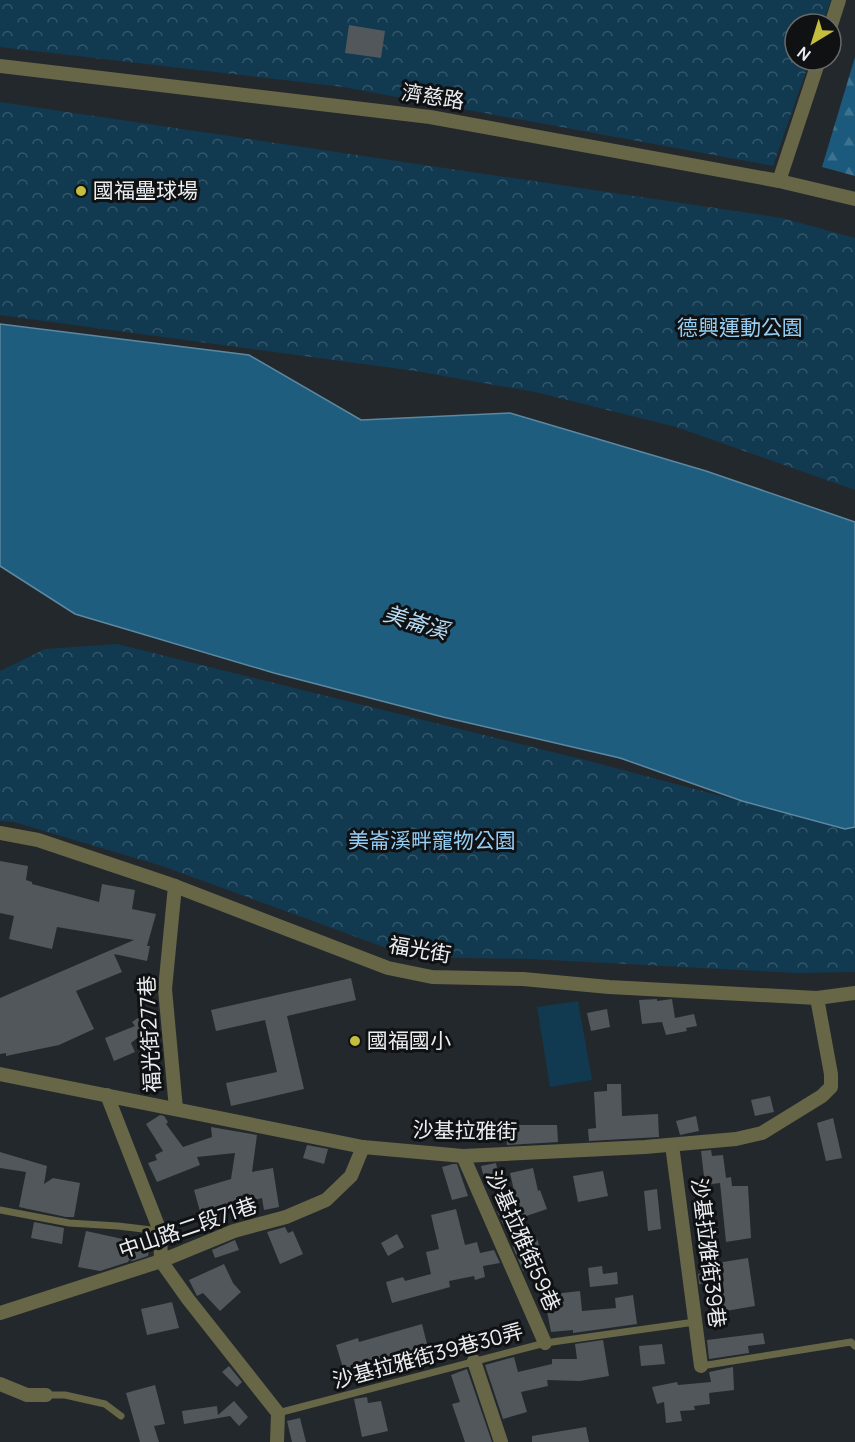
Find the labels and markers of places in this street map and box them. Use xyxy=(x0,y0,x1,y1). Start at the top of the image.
place label: 國福壘球場 xyxy=(93,176,198,204)
marker: 國福壘球場 xyxy=(74,184,88,198)
place label: 國福國小 xyxy=(367,1026,451,1054)
marker: 國福國小 xyxy=(348,1034,362,1048)

